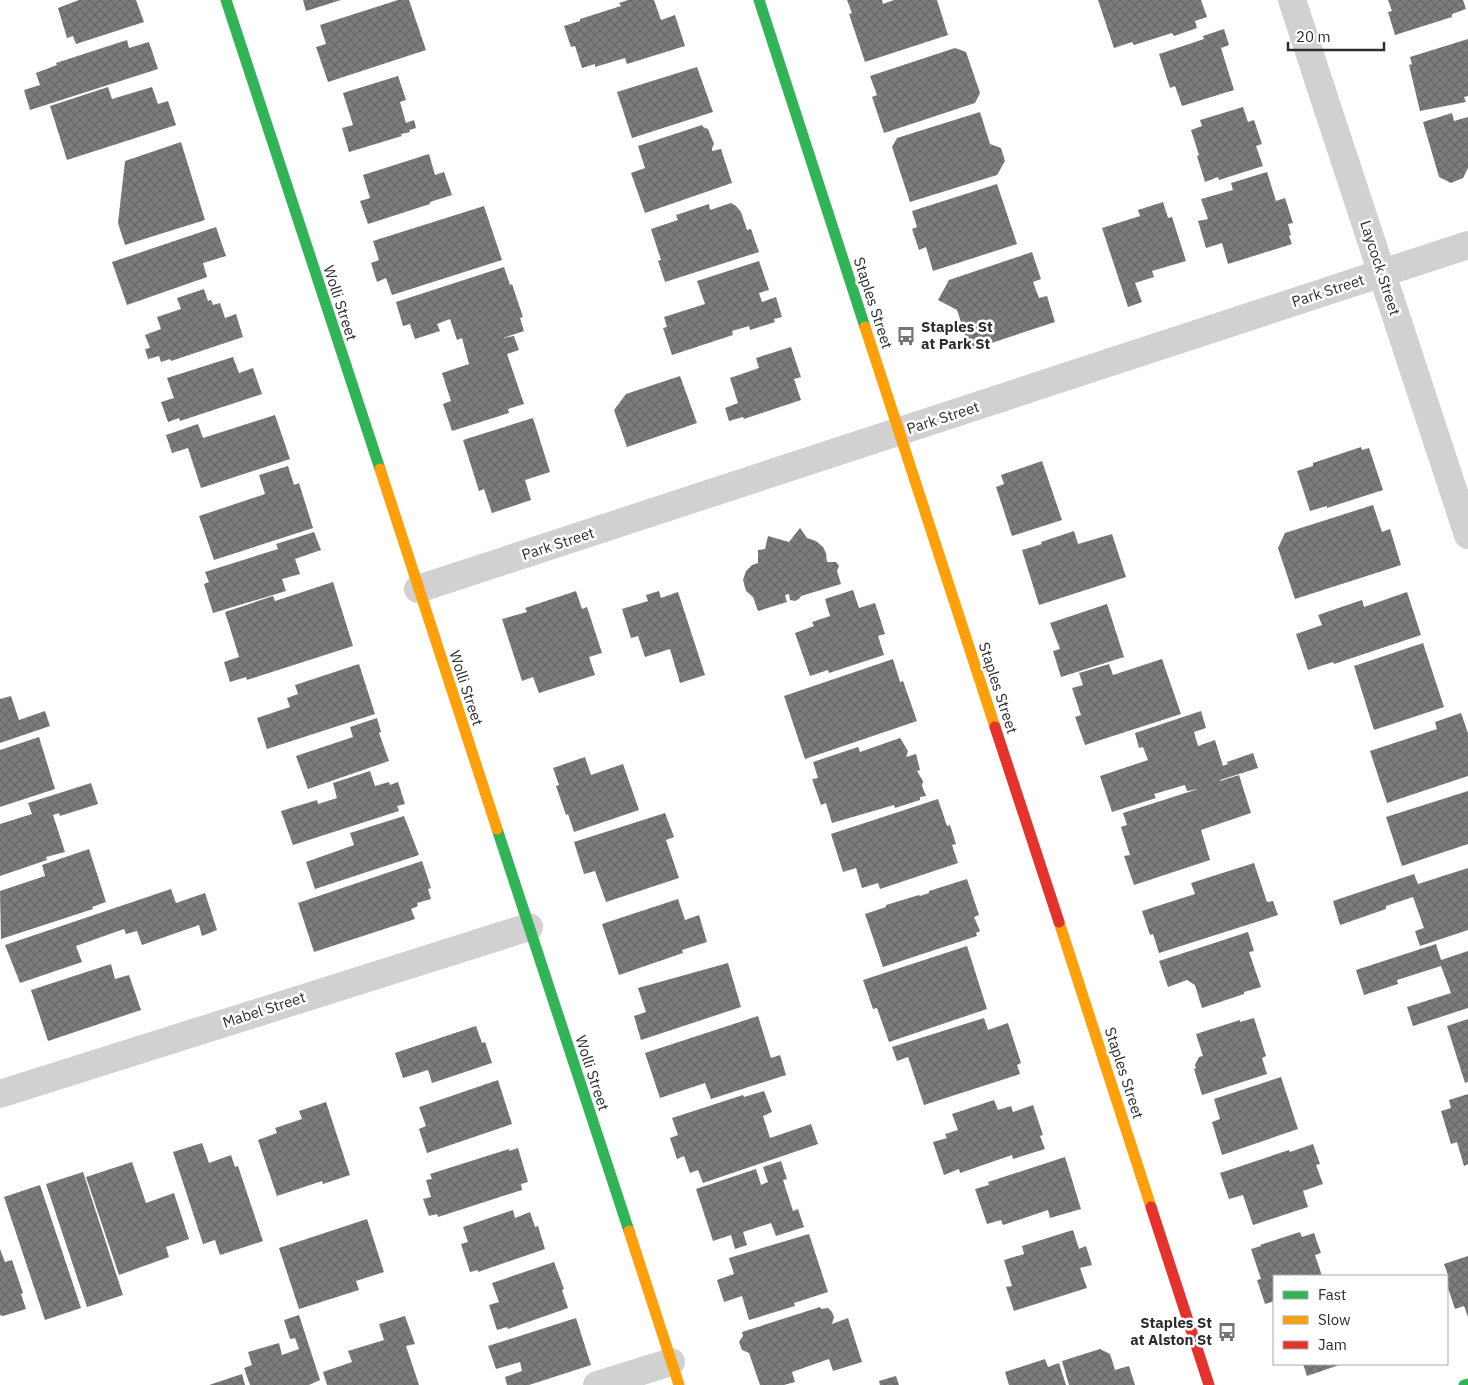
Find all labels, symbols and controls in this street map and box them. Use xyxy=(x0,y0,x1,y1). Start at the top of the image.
scale bar xyxy=(1288,20,1384,52)
text: 20 m xyxy=(1296,27,1331,46)
street label: Laycock Street xyxy=(1356,218,1405,318)
street label: Staples Street xyxy=(850,255,897,351)
street label: Wolli Street xyxy=(319,263,362,343)
street label: Park Street xyxy=(1289,270,1366,311)
place label: Staples St at Park St xyxy=(921,317,993,353)
bus stop icon: Staples St at Park St xyxy=(895,325,917,347)
street label: Park Street xyxy=(904,397,981,438)
street label: Park Street xyxy=(519,523,596,564)
street label: Staples Street xyxy=(975,640,1022,736)
street label: Wolli Street xyxy=(445,648,488,728)
street label: Mabel Street xyxy=(220,987,308,1032)
street label: Staples Street xyxy=(1101,1025,1148,1121)
street label: Wolli Street xyxy=(571,1033,614,1113)
legend xyxy=(1273,1275,1448,1365)
text: Fast xyxy=(1318,1285,1346,1304)
text: Slow xyxy=(1318,1310,1351,1329)
place label: Staples St at Alston St xyxy=(1130,1313,1212,1349)
bus stop icon: Staples St at Alston St xyxy=(1216,1321,1238,1343)
text: Jam xyxy=(1318,1335,1347,1354)

